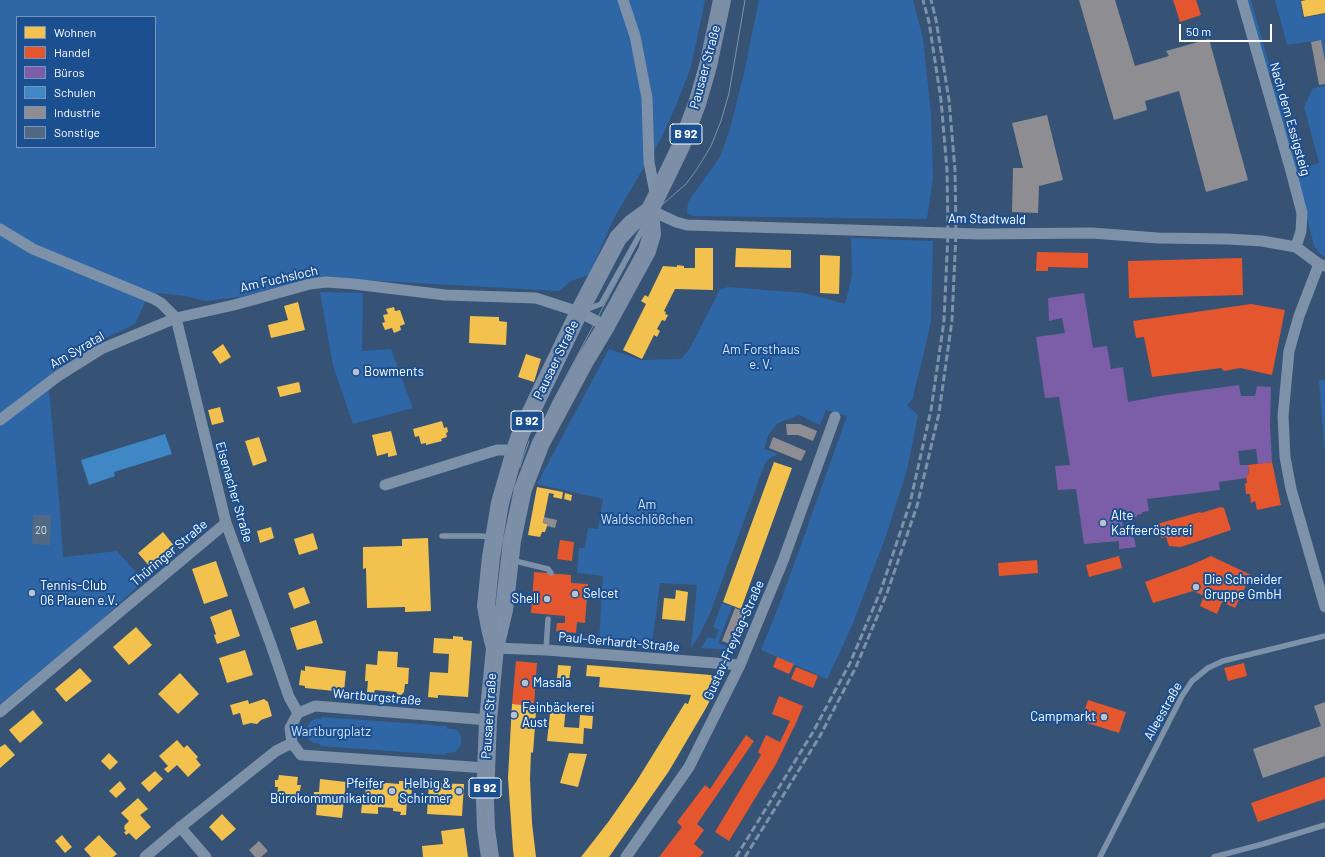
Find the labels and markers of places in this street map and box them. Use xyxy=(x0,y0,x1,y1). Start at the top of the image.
place label: Bowments xyxy=(364,364,424,380)
marker: Bowments xyxy=(351,367,361,377)
place label: Alte Kaffeerösterei xyxy=(1111,508,1192,539)
marker: Alte Kaffeerösterei xyxy=(1098,518,1108,528)
place label: Die Schneider Gruppe GmbH xyxy=(1204,572,1282,603)
place label: Tennis-Club 06 Plauen e.V. xyxy=(40,578,118,609)
marker: Die Schneider Gruppe GmbH xyxy=(1191,582,1201,592)
place label: Selcet xyxy=(583,586,619,602)
marker: Tennis-Club 06 Plauen e.V. xyxy=(27,588,37,598)
marker: Selcet xyxy=(570,589,580,599)
place label: Shell xyxy=(512,591,539,607)
marker: Shell xyxy=(542,594,552,604)
place label: Masala xyxy=(533,675,571,691)
marker: Masala xyxy=(520,678,530,688)
place label: Feinbäckerei Aust xyxy=(522,700,595,731)
place label: Campmarkt xyxy=(1030,709,1096,725)
marker: Feinbäckerei Aust xyxy=(509,710,519,720)
marker: Campmarkt xyxy=(1099,712,1109,722)
place label: Pfeifer Bürokommunikation xyxy=(270,776,384,807)
place label: Helbig & Schirmer xyxy=(399,776,451,807)
marker: Pfeifer Bürokommunikation xyxy=(387,786,397,796)
marker: Helbig & Schirmer xyxy=(454,786,464,796)

